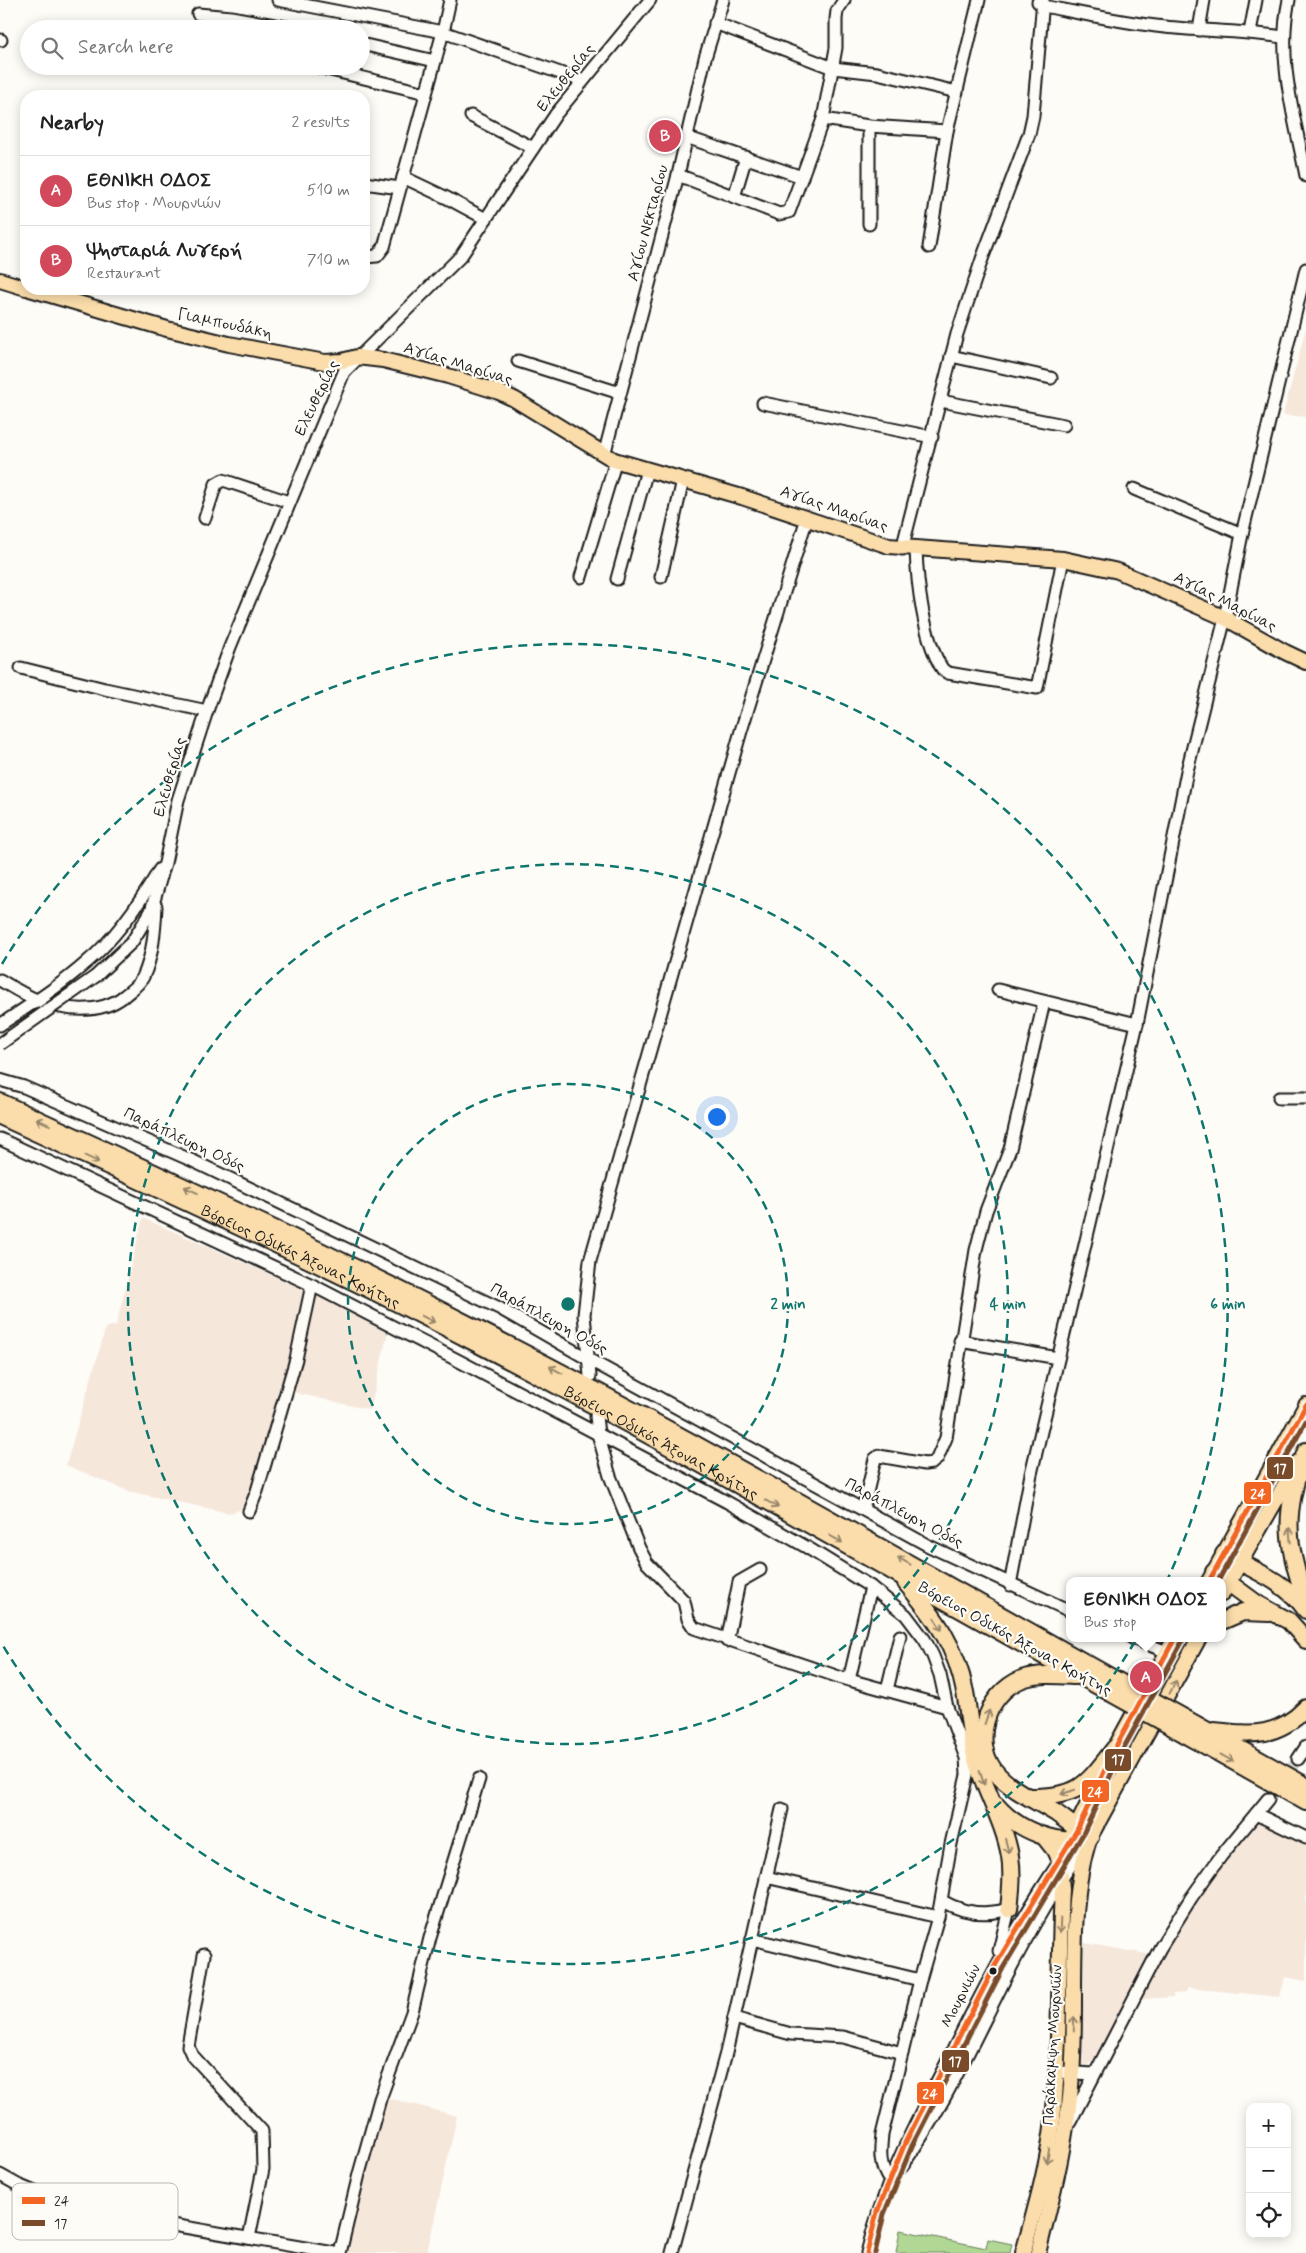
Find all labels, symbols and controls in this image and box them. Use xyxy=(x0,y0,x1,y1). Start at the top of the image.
search box xyxy=(20,20,370,75)
icon: search xyxy=(38,34,66,62)
text: Search here xyxy=(78,35,174,60)
street label: Ελευθερίας xyxy=(532,40,600,116)
text: Nearby xyxy=(40,109,104,137)
text: 2 results xyxy=(292,112,350,133)
pin: B xyxy=(649,117,681,155)
street label: Αγίου Νεκταρίου xyxy=(622,163,674,283)
text: ΕΘΝΙΚΗ ΟΔΟΣ xyxy=(87,168,212,193)
text: A xyxy=(51,180,61,201)
text: 510 m xyxy=(307,180,350,201)
text: Bus stop · Μουρνιών xyxy=(87,193,221,214)
text: Ψησταριά Λυγερή xyxy=(87,238,242,263)
text: B xyxy=(51,250,61,271)
text: 710 m xyxy=(307,250,350,271)
text: Restaurant xyxy=(87,263,161,284)
street label: Γιαμπουδάκη xyxy=(176,304,274,344)
street label: Αγίας Μαρίνας xyxy=(401,337,515,391)
street label: Ελευθερίας xyxy=(290,357,344,439)
street label: Αγίας Μαρίνας xyxy=(777,481,891,537)
street label: Αγίας Μαρίνας xyxy=(1170,567,1280,637)
street label: Ελευθερίας xyxy=(149,735,191,819)
street label: Παράπλευρη Οδός xyxy=(120,1103,248,1177)
your location xyxy=(704,1104,730,1130)
one-way arrow xyxy=(36,1116,51,1126)
one-way arrow xyxy=(84,1154,99,1164)
one-way arrow xyxy=(184,1184,199,1194)
street label: Βόρειος Οδικός Άξονας Κρήτης xyxy=(198,1200,404,1313)
street label: Παράπλευρη Οδός xyxy=(487,1278,611,1360)
centre of rings xyxy=(559,1295,577,1313)
text: 2 min xyxy=(770,1295,806,1315)
text: 4 min xyxy=(990,1295,1026,1315)
text: 6 min xyxy=(1210,1295,1246,1315)
one-way arrow xyxy=(420,1315,435,1324)
one-way arrow xyxy=(549,1365,564,1374)
street label: Βόρειος Οδικός Άξονας Κρήτης xyxy=(561,1381,762,1504)
line badge: 17 xyxy=(1266,1456,1294,1480)
text: 17 xyxy=(1273,1460,1287,1478)
street label: Παράπλευρη Οδός xyxy=(841,1473,967,1553)
line badge: 24 xyxy=(1243,1481,1272,1505)
text: 24 xyxy=(1250,1485,1266,1503)
one-way arrow xyxy=(765,1499,779,1509)
one-way arrow xyxy=(1285,1528,1294,1544)
one-way arrow xyxy=(828,1534,843,1544)
one-way arrow xyxy=(896,1556,911,1566)
street label: Βόρειος Οδικός Άξονας Κρήτης xyxy=(915,1577,1115,1701)
popup xyxy=(1066,1577,1226,1642)
text: ΕΘΝΙΚΗ ΟΔΟΣ xyxy=(1084,1587,1208,1612)
text: Bus stop xyxy=(1084,1612,1137,1633)
one-way arrow xyxy=(933,1616,943,1630)
pin: A xyxy=(1130,1658,1162,1696)
one-way arrow xyxy=(1169,1680,1178,1695)
one-way arrow xyxy=(983,1709,992,1725)
line badge: 17 xyxy=(1104,1748,1132,1772)
text: 17 xyxy=(1111,1751,1125,1769)
one-way arrow xyxy=(1220,1753,1234,1763)
one-way arrow xyxy=(978,1770,988,1786)
line badge: 24 xyxy=(1081,1779,1110,1803)
text: 24 xyxy=(1087,1783,1103,1801)
one-way arrow xyxy=(1060,1788,1076,1798)
one-way arrow xyxy=(1003,1837,1012,1853)
one-way arrow xyxy=(1056,1917,1065,1933)
street label: Μουρνιών xyxy=(936,1961,986,2031)
street label: Παράκαμψη Μουρνιών xyxy=(1038,1964,1068,2126)
unlabelled marker xyxy=(988,1966,998,1976)
one-way arrow xyxy=(1069,2017,1078,2033)
line badge: 17 xyxy=(941,2049,970,2073)
text: 17 xyxy=(948,2053,962,2071)
line badge: 24 xyxy=(916,2081,945,2105)
text: 24 xyxy=(922,2085,938,2103)
map controls xyxy=(1246,2103,1291,2238)
button: + xyxy=(1246,2103,1291,2148)
one-way arrow xyxy=(1042,2147,1052,2163)
button: − xyxy=(1246,2148,1291,2193)
legend xyxy=(12,2183,178,2240)
text: 24 xyxy=(54,2192,70,2210)
button: locate xyxy=(1246,2193,1291,2238)
text: 17 xyxy=(54,2215,67,2233)

